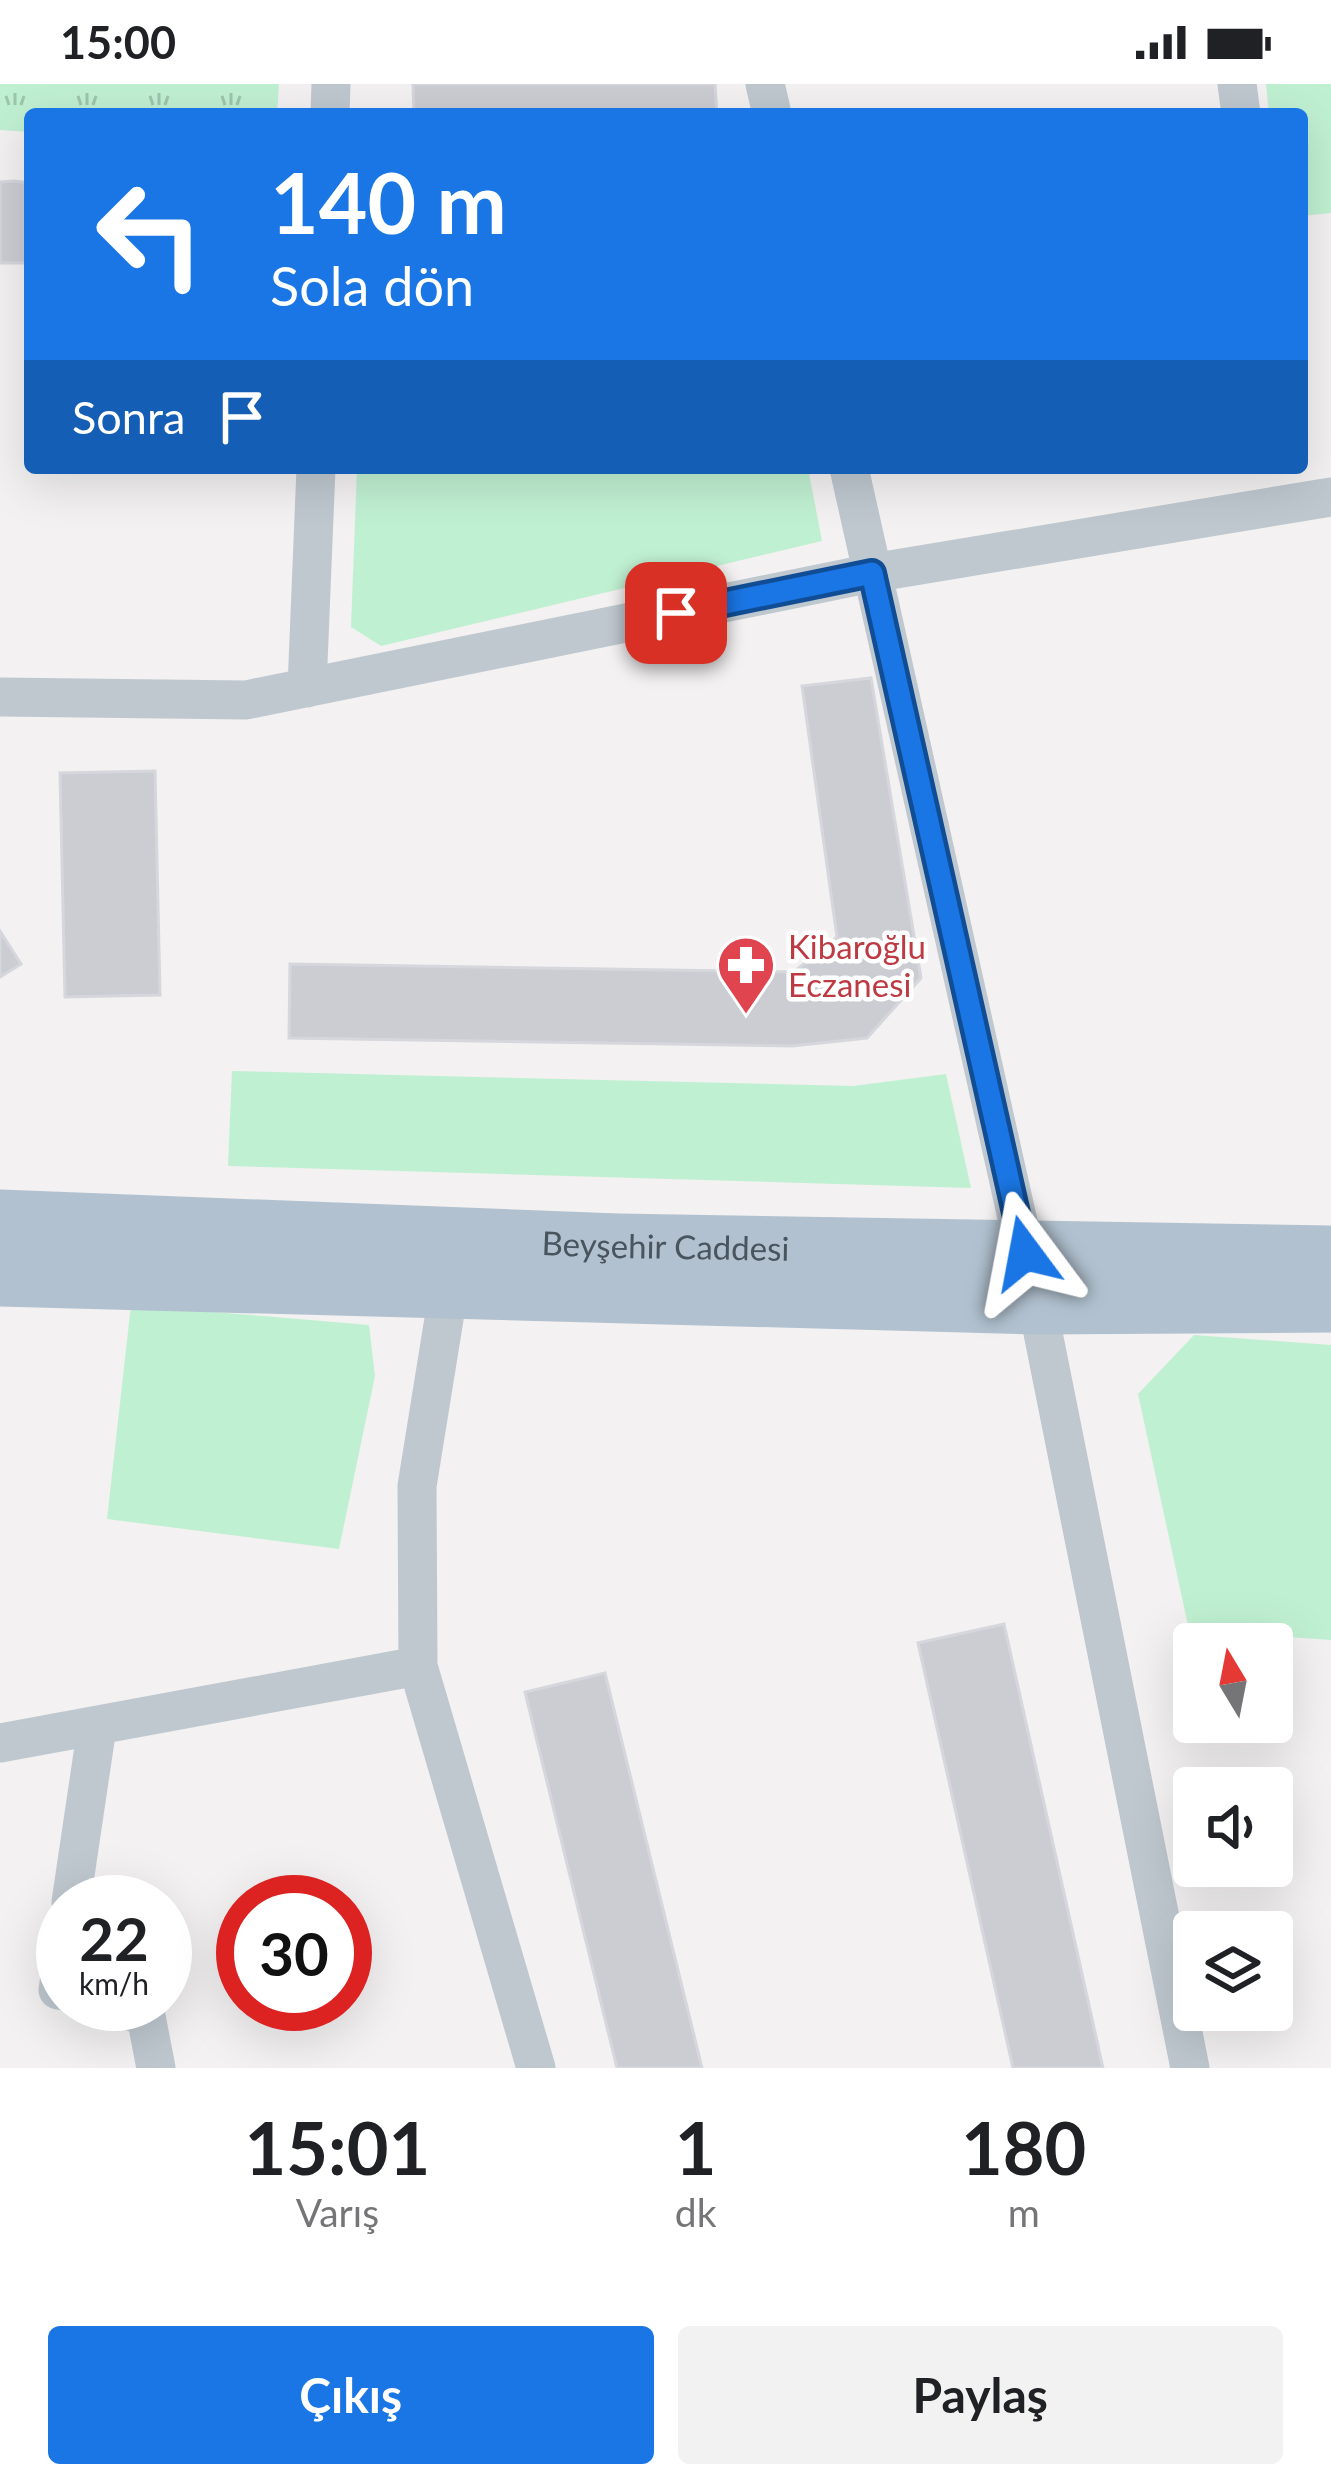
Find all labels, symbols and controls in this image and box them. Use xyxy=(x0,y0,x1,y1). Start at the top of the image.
text: 15:00 xyxy=(60,15,176,69)
text: 140 m xyxy=(270,151,507,252)
icon: left xyxy=(72,156,228,312)
text: Sola dön xyxy=(270,253,474,318)
icon: arrive xyxy=(209,384,275,450)
text: Sonra xyxy=(72,390,185,444)
pin xyxy=(625,562,727,664)
icon: arrive xyxy=(643,580,709,646)
place label: Kibaroğlu Eczanesi xyxy=(788,926,926,1004)
pharmacy icon: Kibaroğlu Eczanesi xyxy=(715,934,777,1016)
position arrow xyxy=(962,1190,1088,1316)
street label: Beyşehir Caddesi xyxy=(541,1222,790,1268)
north arrow xyxy=(1173,1623,1293,1743)
map controls xyxy=(1173,1623,1293,2031)
button: sound xyxy=(1173,1767,1293,1887)
speed limit sign: 30 xyxy=(216,1875,372,2031)
text: 22 xyxy=(79,1902,149,1974)
button: layers xyxy=(1173,1911,1293,2031)
text: km/h xyxy=(79,1965,149,2001)
text: 15:01 xyxy=(245,2104,430,2190)
text: 1 xyxy=(675,2104,717,2190)
text: 180 xyxy=(961,2104,1086,2190)
text: Varış xyxy=(296,2189,379,2235)
text: dk xyxy=(675,2189,716,2235)
text: m xyxy=(1008,2189,1040,2235)
button: Çıkış xyxy=(48,2326,654,2464)
button: Paylaş xyxy=(678,2326,1283,2464)

